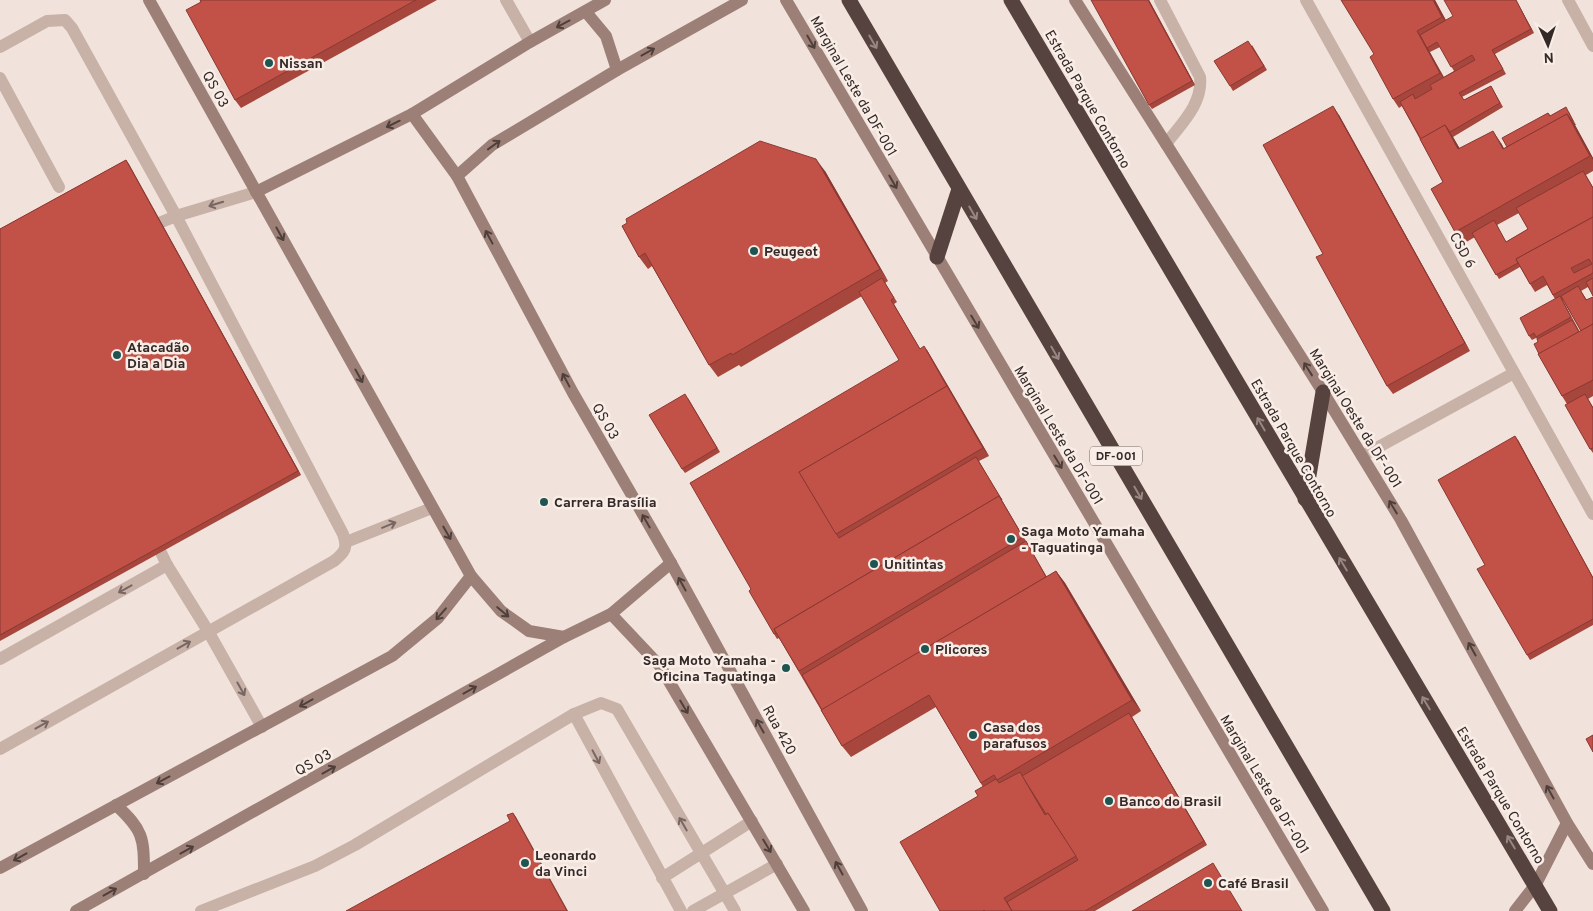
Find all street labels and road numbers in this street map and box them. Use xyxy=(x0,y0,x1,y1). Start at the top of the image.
street label: Marginal Leste da DF-001 xyxy=(806,14,900,160)
street label: Estrada Parque Contorno xyxy=(1040,28,1133,172)
street label: QS 03 xyxy=(198,68,232,111)
street label: CSD 6 xyxy=(1445,230,1478,272)
street label: Marginal Oeste da DF-001 xyxy=(1305,346,1405,492)
street label: Marginal Leste da DF-001 xyxy=(1009,363,1106,508)
street label: Estrada Parque Contorno xyxy=(1246,377,1339,521)
street label: QS 03 xyxy=(588,400,622,443)
road number: DF-001 xyxy=(1090,446,1142,466)
street label: Rua 420 xyxy=(758,703,799,758)
street label: Marginal Leste da DF-001 xyxy=(1215,712,1312,857)
street label: Estrada Parque Contorno xyxy=(1452,724,1548,868)
street label: QS 03 xyxy=(292,746,335,780)

